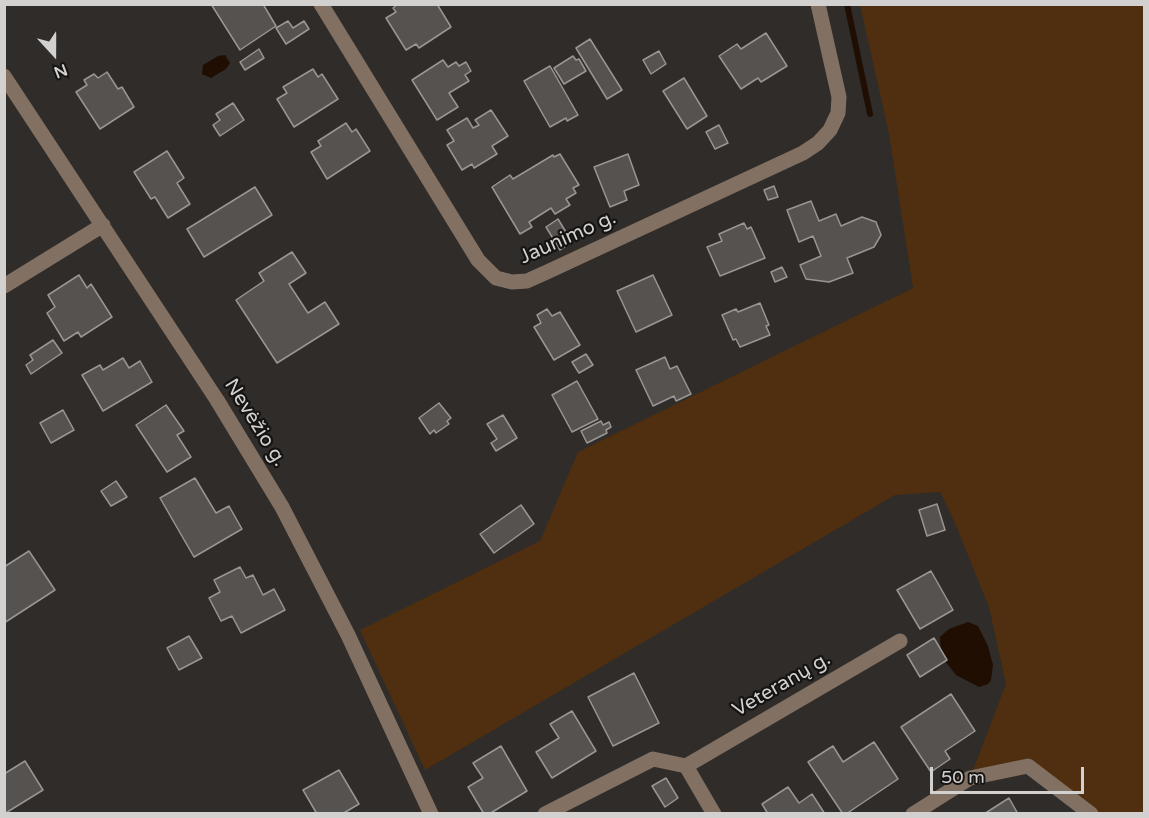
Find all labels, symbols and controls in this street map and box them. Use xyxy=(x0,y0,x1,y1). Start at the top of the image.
north arrow xyxy=(24,24,84,84)
text: N xyxy=(51,59,70,82)
street label: Jaunimo g. xyxy=(516,206,620,270)
street label: Nevėžio g. xyxy=(219,375,291,471)
street label: Veteranų g. xyxy=(729,647,835,723)
scale bar xyxy=(933,755,1088,793)
text: 50 m xyxy=(941,766,985,788)

